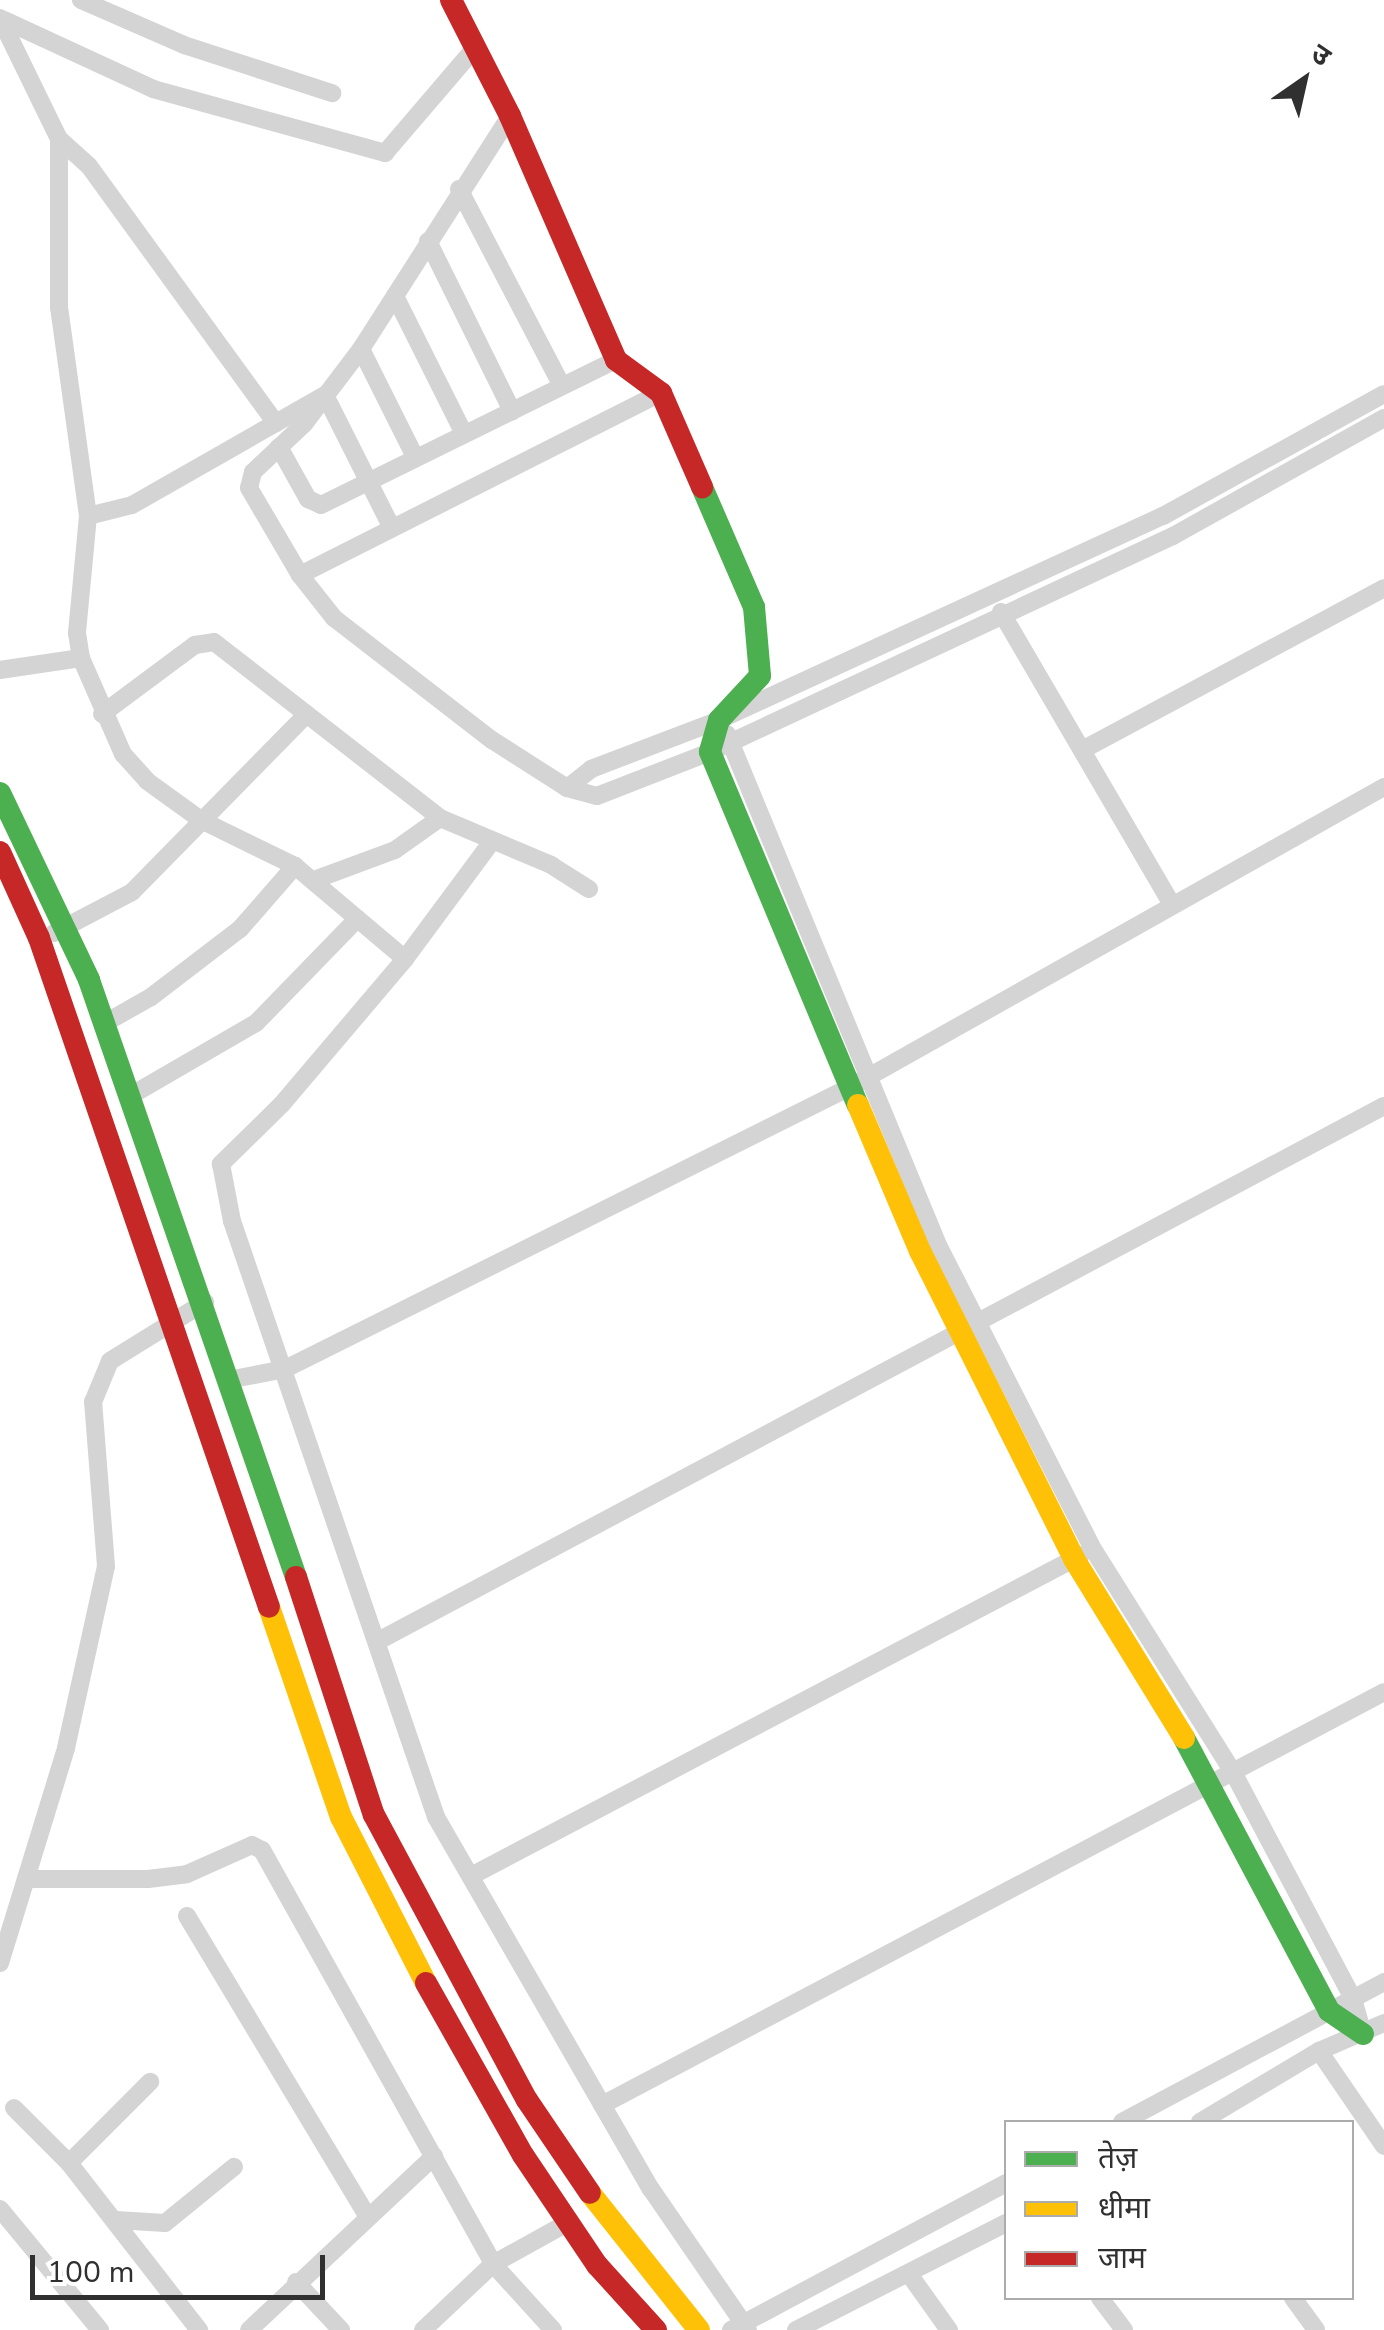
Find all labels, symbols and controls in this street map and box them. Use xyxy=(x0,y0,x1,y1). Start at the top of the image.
north arrow xyxy=(1254,30,1354,130)
text: उ xyxy=(1303,35,1338,75)
legend xyxy=(1004,2120,1354,2300)
text: तेज़ xyxy=(1098,2138,1137,2179)
text: धीमा xyxy=(1098,2188,1150,2229)
scale bar xyxy=(35,2235,330,2297)
text: जाम xyxy=(1098,2238,1146,2279)
text: 100 m xyxy=(47,2252,134,2293)

